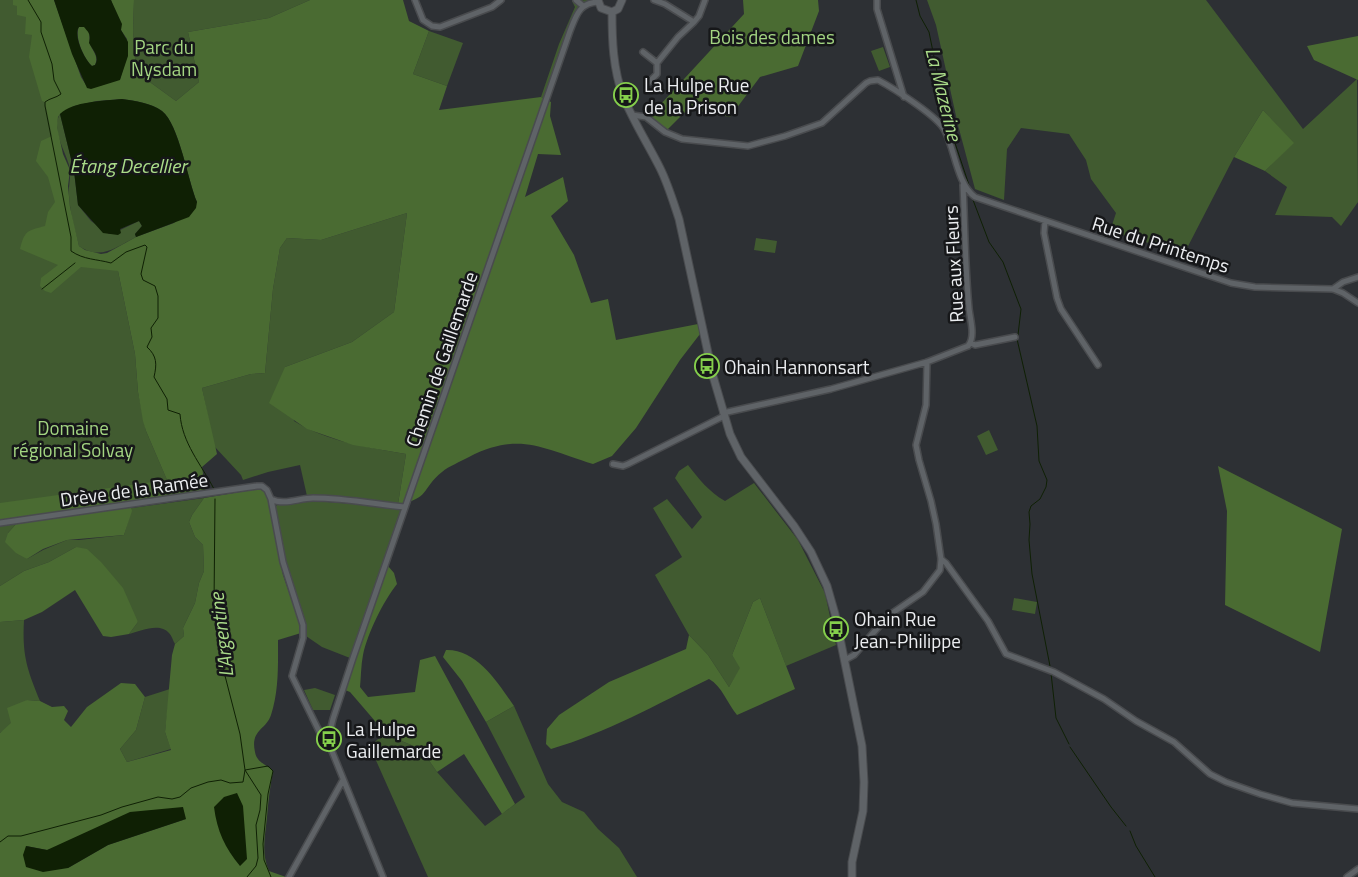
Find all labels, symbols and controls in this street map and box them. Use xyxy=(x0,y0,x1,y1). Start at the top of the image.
park label: Bois des dames xyxy=(709,22,835,51)
park label: Parc du Nysdam xyxy=(131,32,197,83)
water label: La Mazerine xyxy=(917,44,971,146)
place label: La Hulpe Rue de la Prison xyxy=(644,70,749,121)
bus stop icon: La Hulpe Rue de la Prison xyxy=(613,82,639,108)
water label: Étang Decellier xyxy=(69,150,189,181)
street label: Rue aux Fleurs xyxy=(935,204,971,323)
street label: Rue du Printemps xyxy=(1089,208,1234,280)
street label: Chemin de Gaillemarde xyxy=(397,268,485,450)
place label: Ohain Hannonsart xyxy=(724,352,870,381)
bus stop icon: Ohain Hannonsart xyxy=(694,353,720,379)
park label: Domaine régional Solvay xyxy=(13,413,133,464)
street label: Drève de la Ramée xyxy=(58,464,210,514)
water label: L'Argentine xyxy=(200,589,242,679)
place label: Ohain Rue Jean-Philippe xyxy=(854,604,961,655)
bus stop icon: Ohain Rue Jean-Philippe xyxy=(823,616,849,642)
place label: La Hulpe Gaillemarde xyxy=(346,714,441,765)
bus stop icon: La Hulpe Gaillemarde xyxy=(316,726,342,752)

